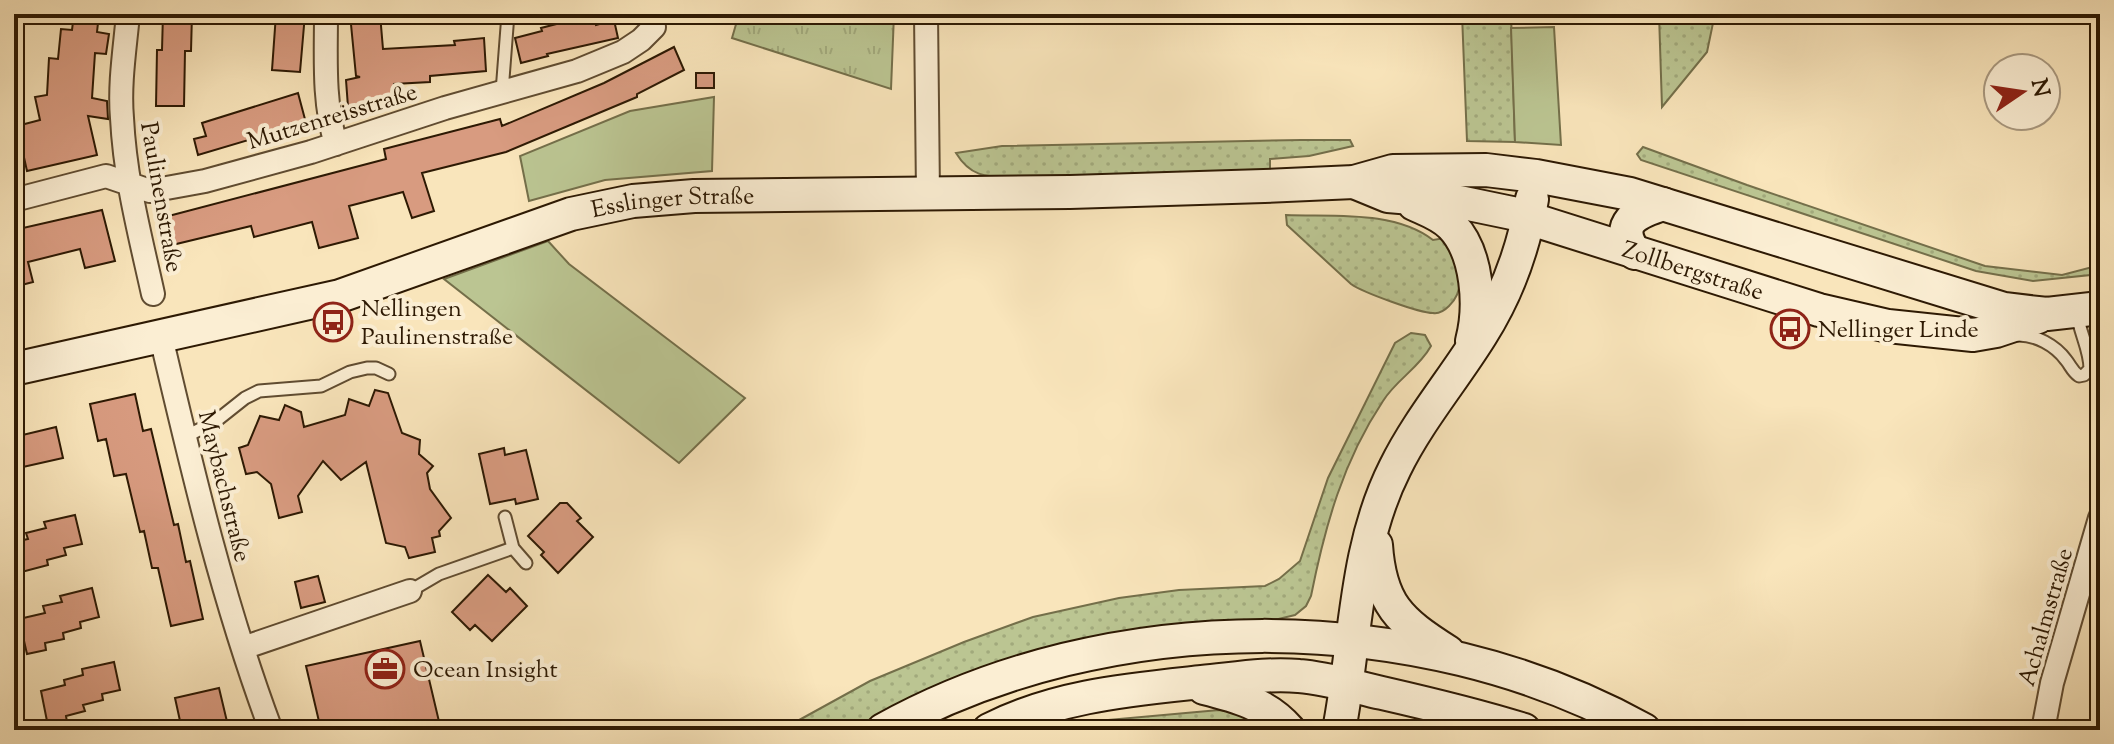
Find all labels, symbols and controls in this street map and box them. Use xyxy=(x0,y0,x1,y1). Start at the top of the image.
north arrow xyxy=(1982,52,2062,132)
street label: Mutzenreisstraße xyxy=(244,76,422,160)
text: N xyxy=(2021,76,2056,101)
street label: Paulinenstraße xyxy=(130,119,190,275)
street label: Esslinger Straße xyxy=(588,180,755,228)
street label: Zollbergstraße xyxy=(1617,234,1768,310)
place label: Nellingen Paulinenstraße xyxy=(361,293,513,355)
bus stop icon: Nellingen Paulinenstraße xyxy=(312,301,354,343)
bus stop icon: Nellinger Linde xyxy=(1769,308,1811,350)
place label: Nellinger Linde xyxy=(1818,314,1979,348)
street label: Maybachstraße xyxy=(188,407,258,566)
street label: Achalmstraße xyxy=(2011,544,2083,691)
office icon: Ocean Insight xyxy=(364,648,406,690)
place label: Ocean Insight xyxy=(413,654,558,688)

